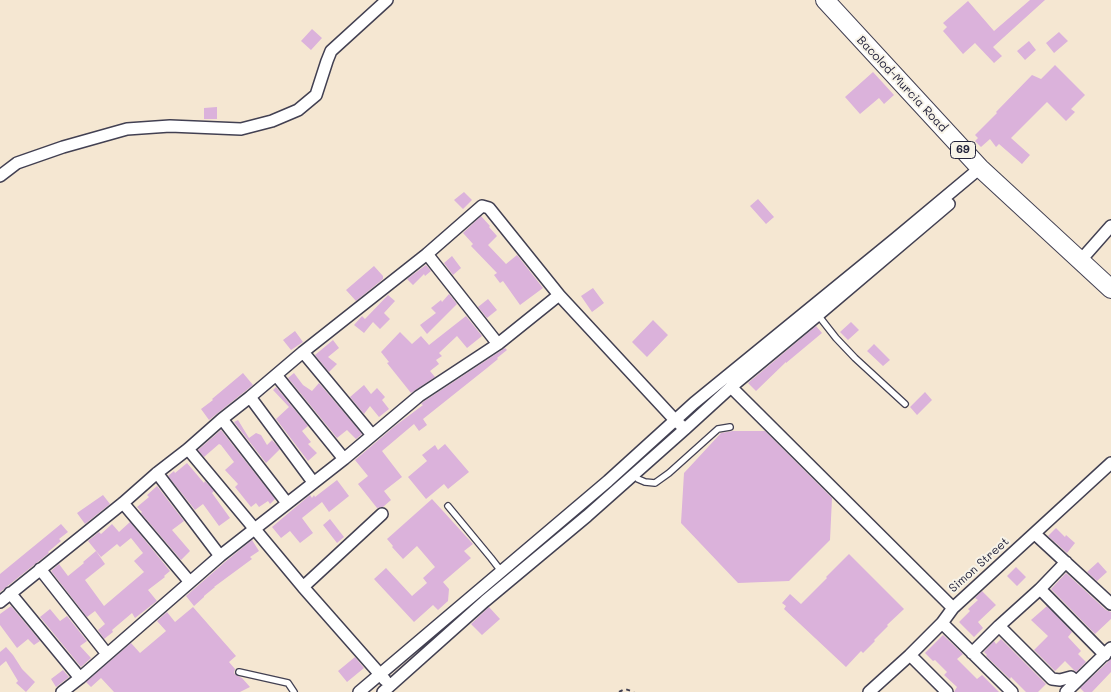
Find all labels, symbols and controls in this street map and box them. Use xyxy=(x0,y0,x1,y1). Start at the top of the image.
street label: Bacolod-Murcia Road xyxy=(854,33,950,135)
road number: 69 xyxy=(950,142,976,158)
street label: Simon Street xyxy=(946,534,1012,596)

